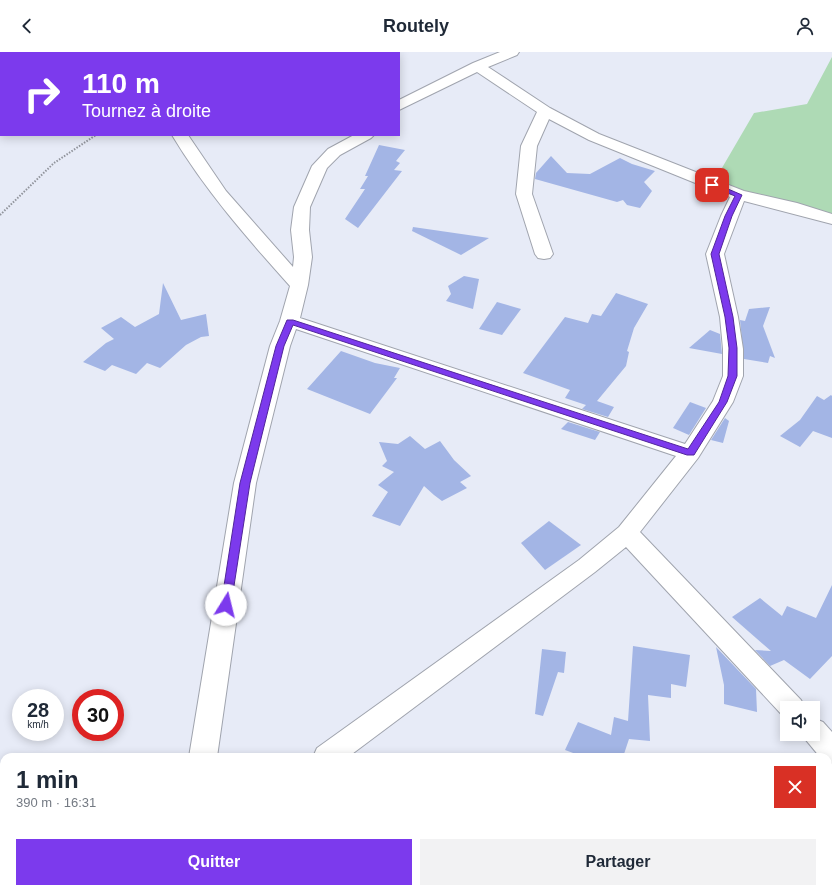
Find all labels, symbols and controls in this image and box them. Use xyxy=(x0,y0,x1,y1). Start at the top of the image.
icon: back xyxy=(16,15,38,37)
icon: person xyxy=(794,15,816,37)
text: Routely xyxy=(383,16,449,36)
icon: right xyxy=(16,68,68,120)
text: 110 m xyxy=(82,68,160,99)
text: Tournez à droite xyxy=(82,101,211,121)
pin xyxy=(695,168,729,202)
icon: arrive xyxy=(701,174,723,196)
position arrow xyxy=(205,584,247,626)
speed limit sign: 30 xyxy=(72,689,124,741)
text: 28 xyxy=(27,699,49,721)
map controls xyxy=(780,701,820,741)
button: sound xyxy=(780,701,820,741)
text: km/h xyxy=(27,719,49,730)
text: 1 min xyxy=(16,766,79,793)
button: close xyxy=(774,766,816,808)
text: 390 m · 16:31 xyxy=(16,795,96,810)
button: Quitter xyxy=(16,839,412,885)
button: Partager xyxy=(420,839,816,885)

